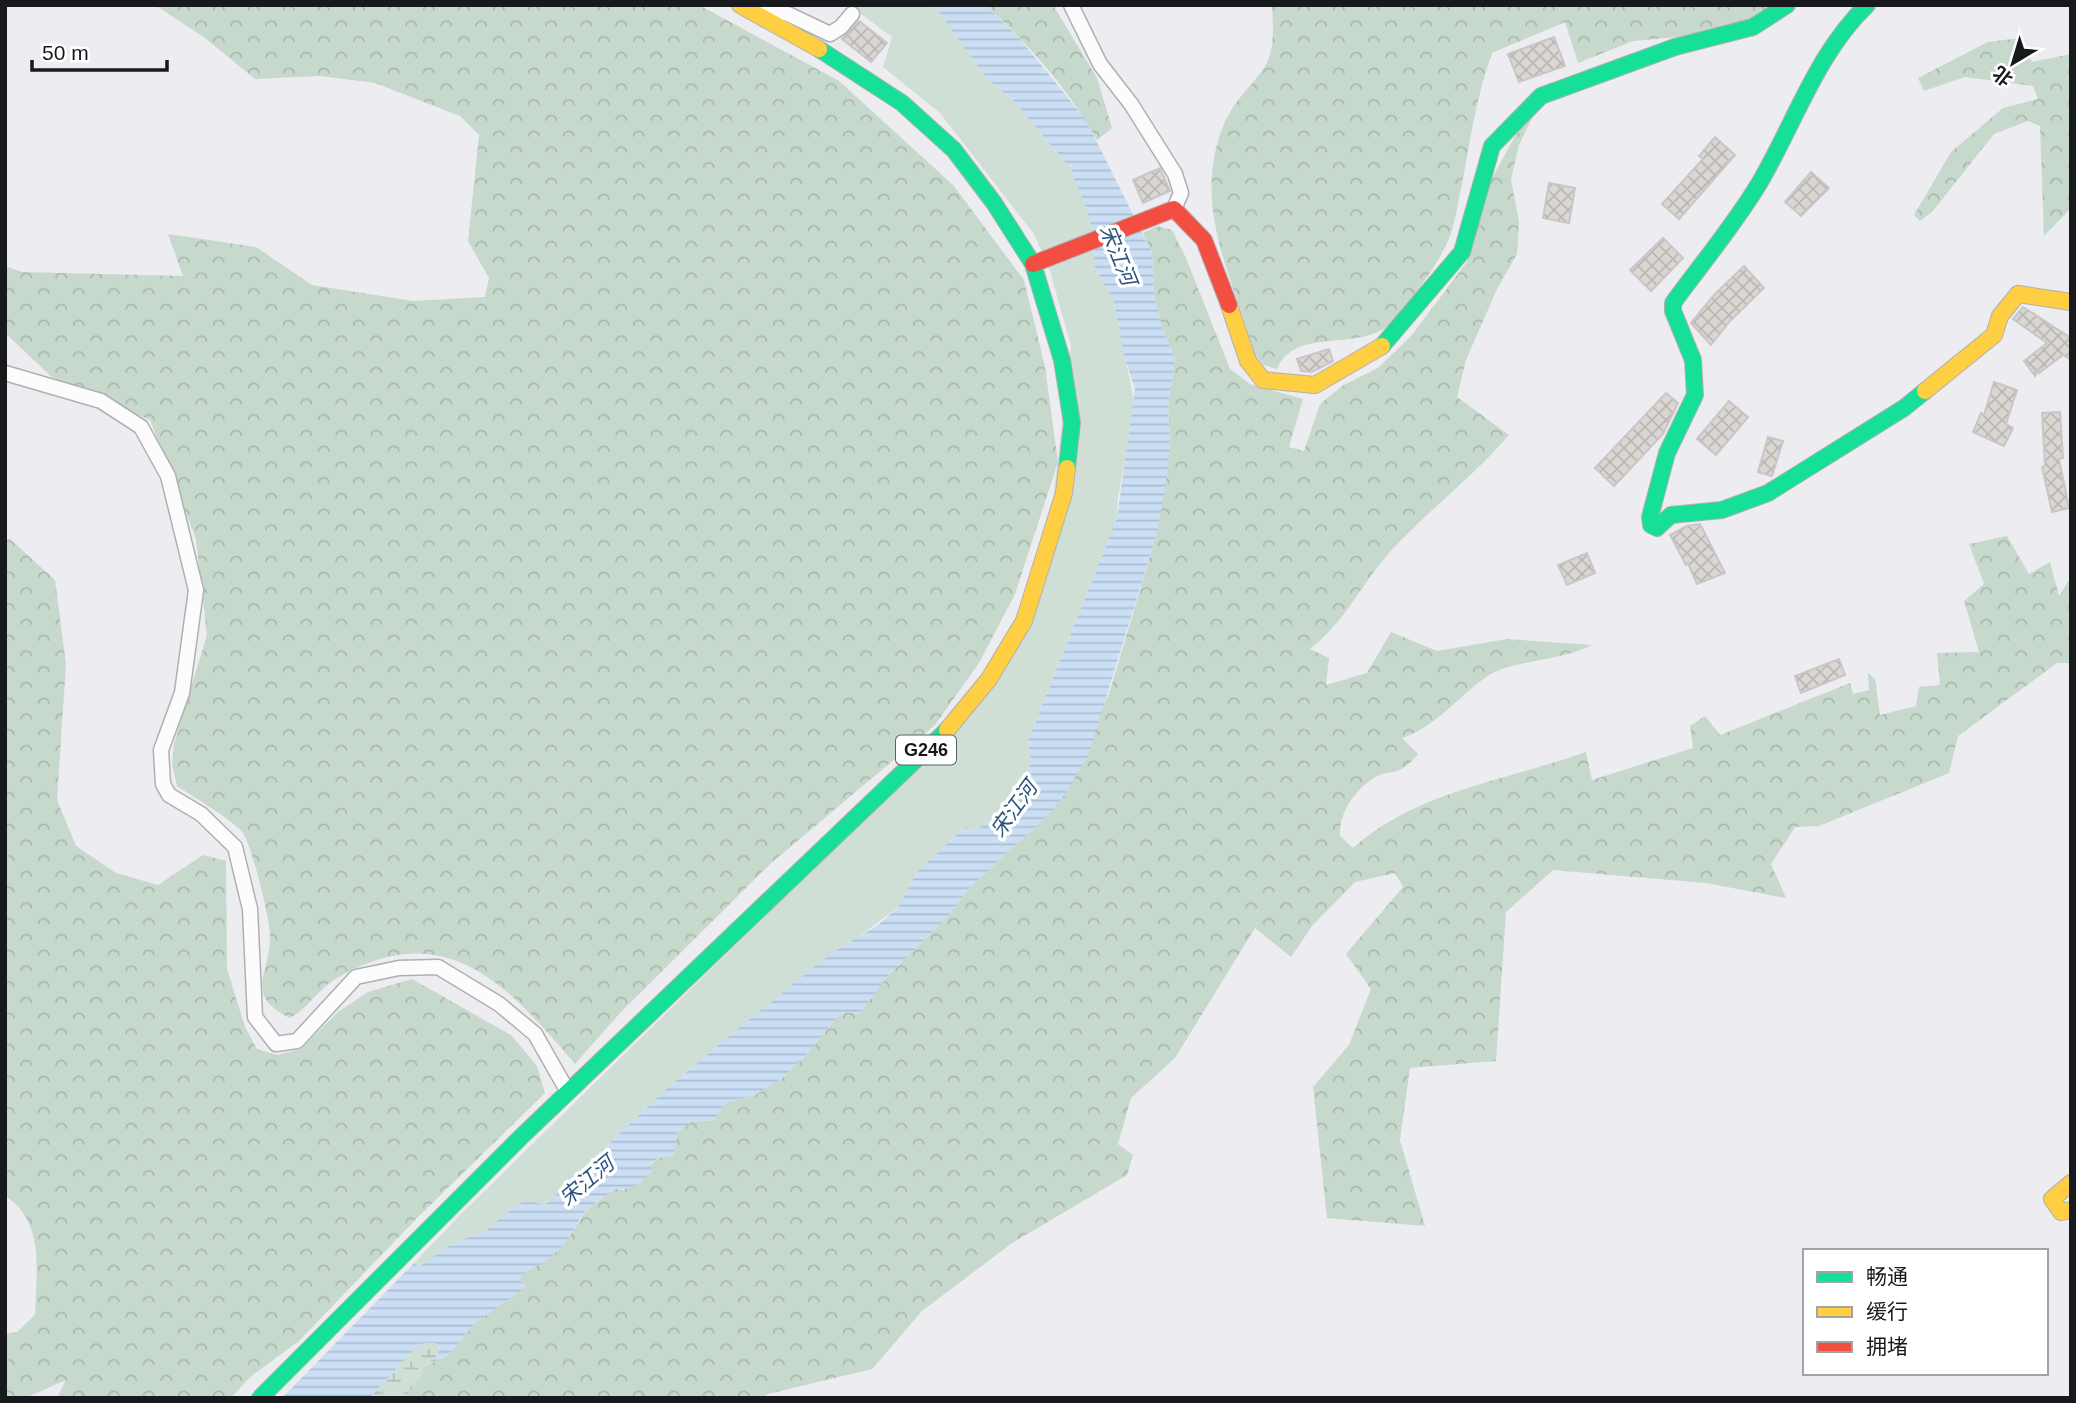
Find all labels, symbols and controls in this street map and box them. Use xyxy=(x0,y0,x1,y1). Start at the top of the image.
scale bar xyxy=(32,28,166,72)
north arrow xyxy=(1978,28,2048,98)
text: 50 m xyxy=(42,41,89,64)
text: 北 xyxy=(1989,62,2017,90)
water label: 宋江河 xyxy=(1096,221,1142,292)
road number: G246 xyxy=(896,736,956,764)
water label: 宋江河 xyxy=(986,773,1044,841)
water label: 宋江河 xyxy=(555,1149,621,1210)
legend xyxy=(1803,1249,2048,1375)
text: 畅通 xyxy=(1866,1265,1908,1288)
text: 缓行 xyxy=(1866,1300,1908,1323)
text: 拥堵 xyxy=(1866,1335,1908,1358)

